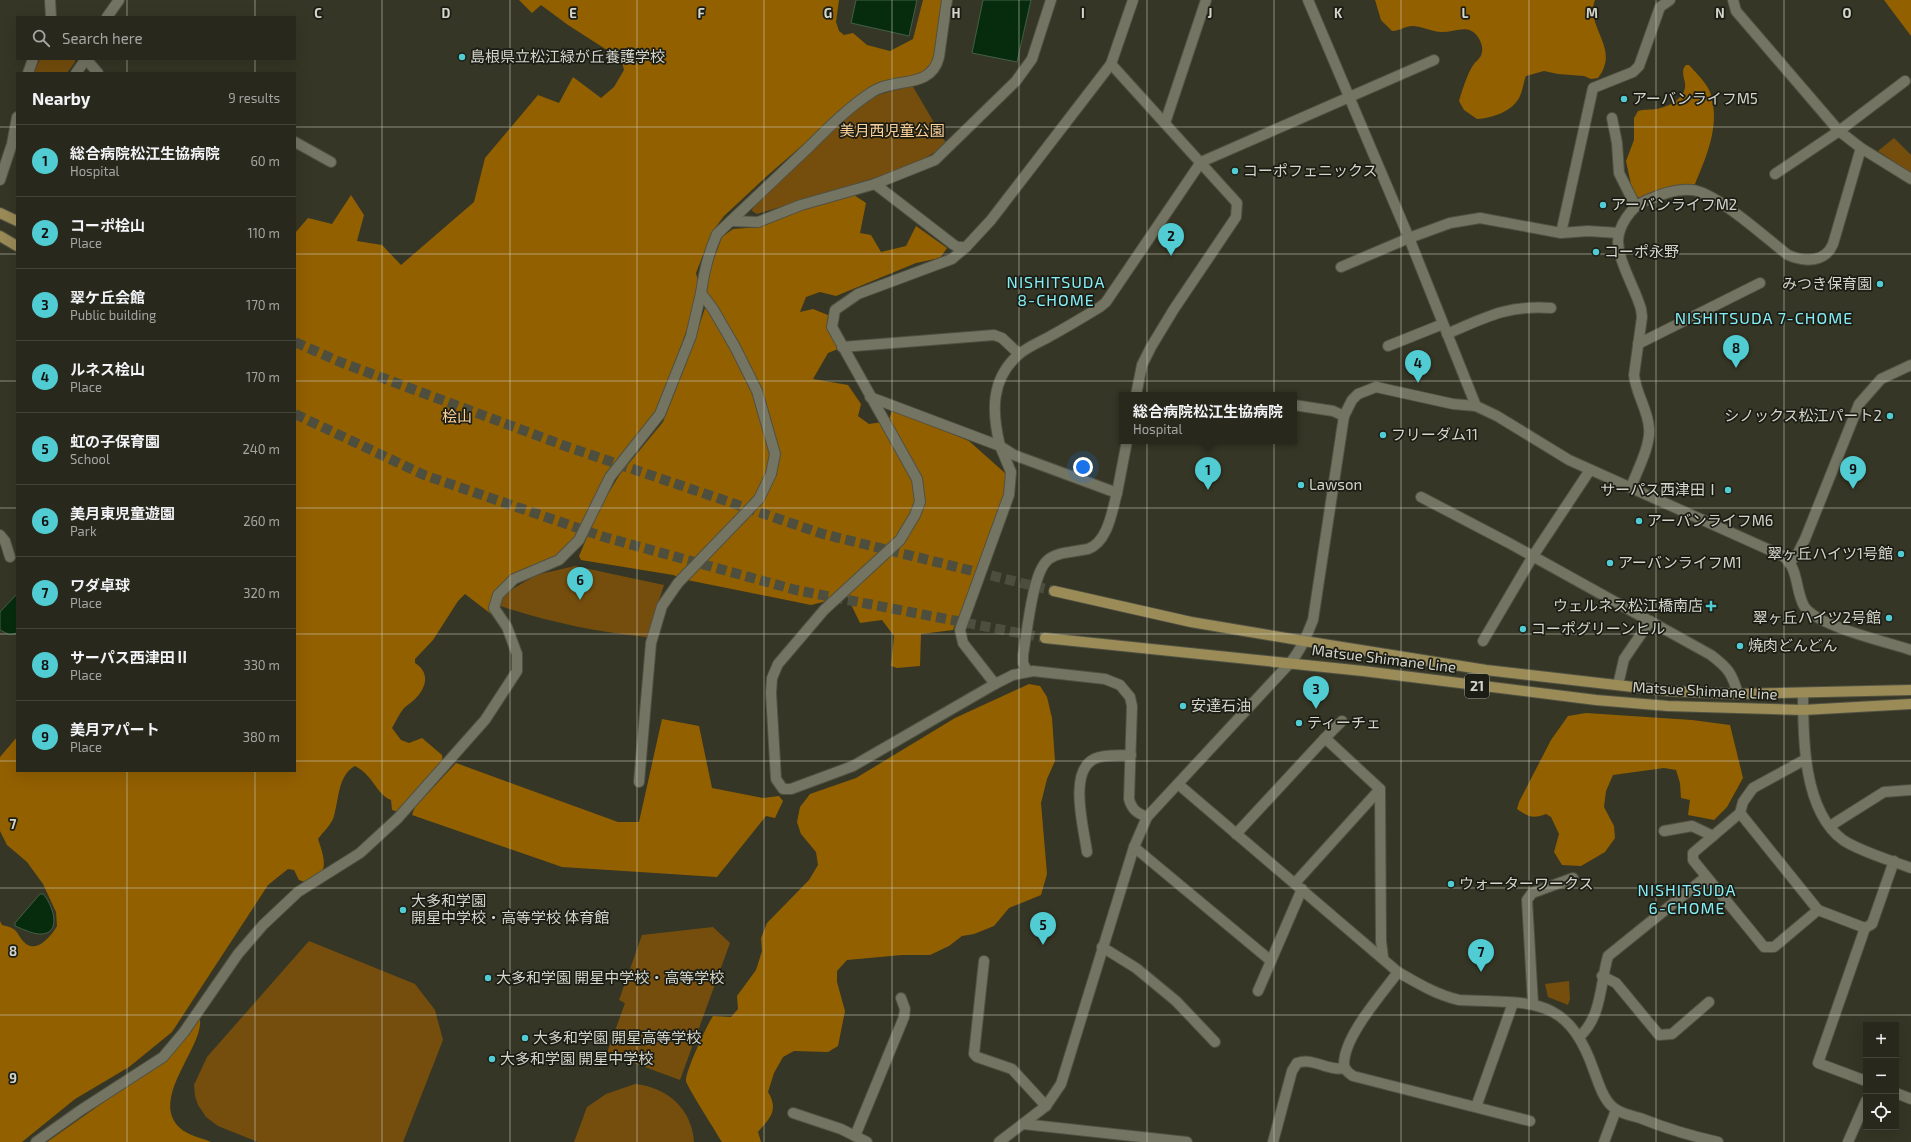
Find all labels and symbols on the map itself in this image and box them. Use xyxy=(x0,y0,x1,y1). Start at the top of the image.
text: C xyxy=(314,5,322,21)
text: D xyxy=(442,5,451,21)
text: E xyxy=(569,5,577,21)
text: F xyxy=(697,5,705,21)
text: G xyxy=(824,5,832,21)
text: H xyxy=(952,5,961,21)
text: I xyxy=(1081,5,1085,21)
text: J xyxy=(1208,5,1212,21)
text: K xyxy=(1334,5,1343,21)
text: L xyxy=(1462,5,1469,21)
text: M xyxy=(1586,5,1598,21)
text: N xyxy=(1715,5,1725,21)
text: O xyxy=(1843,5,1852,21)
place label: 島根県立松江緑が丘養護学校 xyxy=(470,47,665,65)
marker: 島根県立松江緑が丘養護学校 xyxy=(457,52,467,62)
place label: アーバンライフM5 xyxy=(1632,89,1758,107)
marker: アーバンライフM5 xyxy=(1619,94,1629,104)
park label: 美月西児童公園 xyxy=(839,121,945,139)
place label: コーポフェニックス xyxy=(1243,161,1378,179)
marker: コーポフェニックス xyxy=(1230,166,1240,176)
place label: アーバンライフM2 xyxy=(1611,195,1737,213)
marker: アーバンライフM2 xyxy=(1598,200,1608,210)
pin: 2 xyxy=(1158,223,1184,256)
place label: コーポ永野 xyxy=(1604,242,1679,260)
marker: コーポ永野 xyxy=(1591,247,1601,257)
district label: NISHITSUDA 8-CHOME xyxy=(1007,272,1105,309)
place label: みつき保育園 xyxy=(1782,274,1872,292)
marker: みつき保育園 xyxy=(1875,279,1885,289)
district label: NISHITSUDA 7-CHOME xyxy=(1675,308,1853,327)
pin: 8 xyxy=(1723,335,1749,368)
pin: 4 xyxy=(1405,350,1431,383)
place label: シノックス松江パート2 xyxy=(1724,406,1882,424)
park label: 桧山 xyxy=(442,407,472,425)
marker: シノックス松江パート2 xyxy=(1885,411,1895,421)
place label: フリーダム11 xyxy=(1391,425,1478,443)
marker: フリーダム11 xyxy=(1378,430,1388,440)
pin: 9 xyxy=(1840,456,1866,489)
your location xyxy=(1073,457,1093,477)
pin: 1 xyxy=(1195,457,1221,490)
place label: Lawson xyxy=(1309,475,1362,493)
marker: Lawson xyxy=(1296,480,1306,490)
place label: サーパス西津田Ⅰ xyxy=(1600,480,1720,498)
marker: サーパス西津田Ⅰ xyxy=(1723,485,1733,495)
place label: アーバンライフM6 xyxy=(1647,511,1773,529)
marker: アーバンライフM6 xyxy=(1634,516,1644,526)
place label: 翠ヶ丘ハイツ1号館 xyxy=(1767,544,1893,562)
marker: 翠ヶ丘ハイツ1号館 xyxy=(1896,549,1906,559)
place label: アーバンライフM1 xyxy=(1618,553,1742,571)
marker: アーバンライフM1 xyxy=(1605,558,1615,568)
pin: 6 xyxy=(567,567,593,600)
place label: ウェルネス松江橋南店 xyxy=(1553,596,1703,614)
marker: ウェルネス松江橋南店 xyxy=(1706,601,1716,611)
place label: 翠ヶ丘ハイツ2号館 xyxy=(1753,608,1881,626)
marker: 翠ヶ丘ハイツ2号館 xyxy=(1884,613,1894,623)
place label: コーポグリーンヒル xyxy=(1531,619,1665,637)
marker: コーポグリーンヒル xyxy=(1518,624,1528,634)
place label: 焼肉どんどん xyxy=(1748,636,1838,654)
street label: Matsue Shimane Line xyxy=(1311,640,1457,676)
marker: 焼肉どんどん xyxy=(1735,641,1745,651)
road number: 21 xyxy=(1465,674,1489,698)
pin: 3 xyxy=(1303,676,1329,709)
street label: Matsue Shimane Line xyxy=(1632,677,1778,703)
place label: 安達石油 xyxy=(1191,696,1251,714)
marker: 安達石油 xyxy=(1178,701,1188,711)
place label: ティーチェ xyxy=(1307,713,1381,731)
marker: ティーチェ xyxy=(1294,718,1304,728)
text: 7 xyxy=(10,816,17,832)
place label: ウォーターワークス xyxy=(1459,874,1594,892)
marker: ウォーターワークス xyxy=(1446,879,1456,889)
district label: NISHITSUDA 6-CHOME xyxy=(1638,880,1736,917)
place label: 大多和学園 開星中学校・高等学校 体育館 xyxy=(411,891,609,926)
marker: 大多和学園 開星中学校・高等学校 体育館 xyxy=(398,905,408,915)
pin: 5 xyxy=(1030,912,1056,945)
pin: 7 xyxy=(1468,939,1494,972)
text: 8 xyxy=(9,943,17,959)
place label: 大多和学園 開星中学校・高等学校 xyxy=(496,968,724,986)
marker: 大多和学園 開星中学校・高等学校 xyxy=(483,973,493,983)
place label: 大多和学園 開星高等学校 xyxy=(533,1028,701,1046)
marker: 大多和学園 開星高等学校 xyxy=(520,1033,530,1043)
place label: 大多和学園 開星中学校 xyxy=(500,1049,653,1067)
marker: 大多和学園 開星中学校 xyxy=(487,1054,497,1064)
text: 9 xyxy=(9,1070,17,1086)

